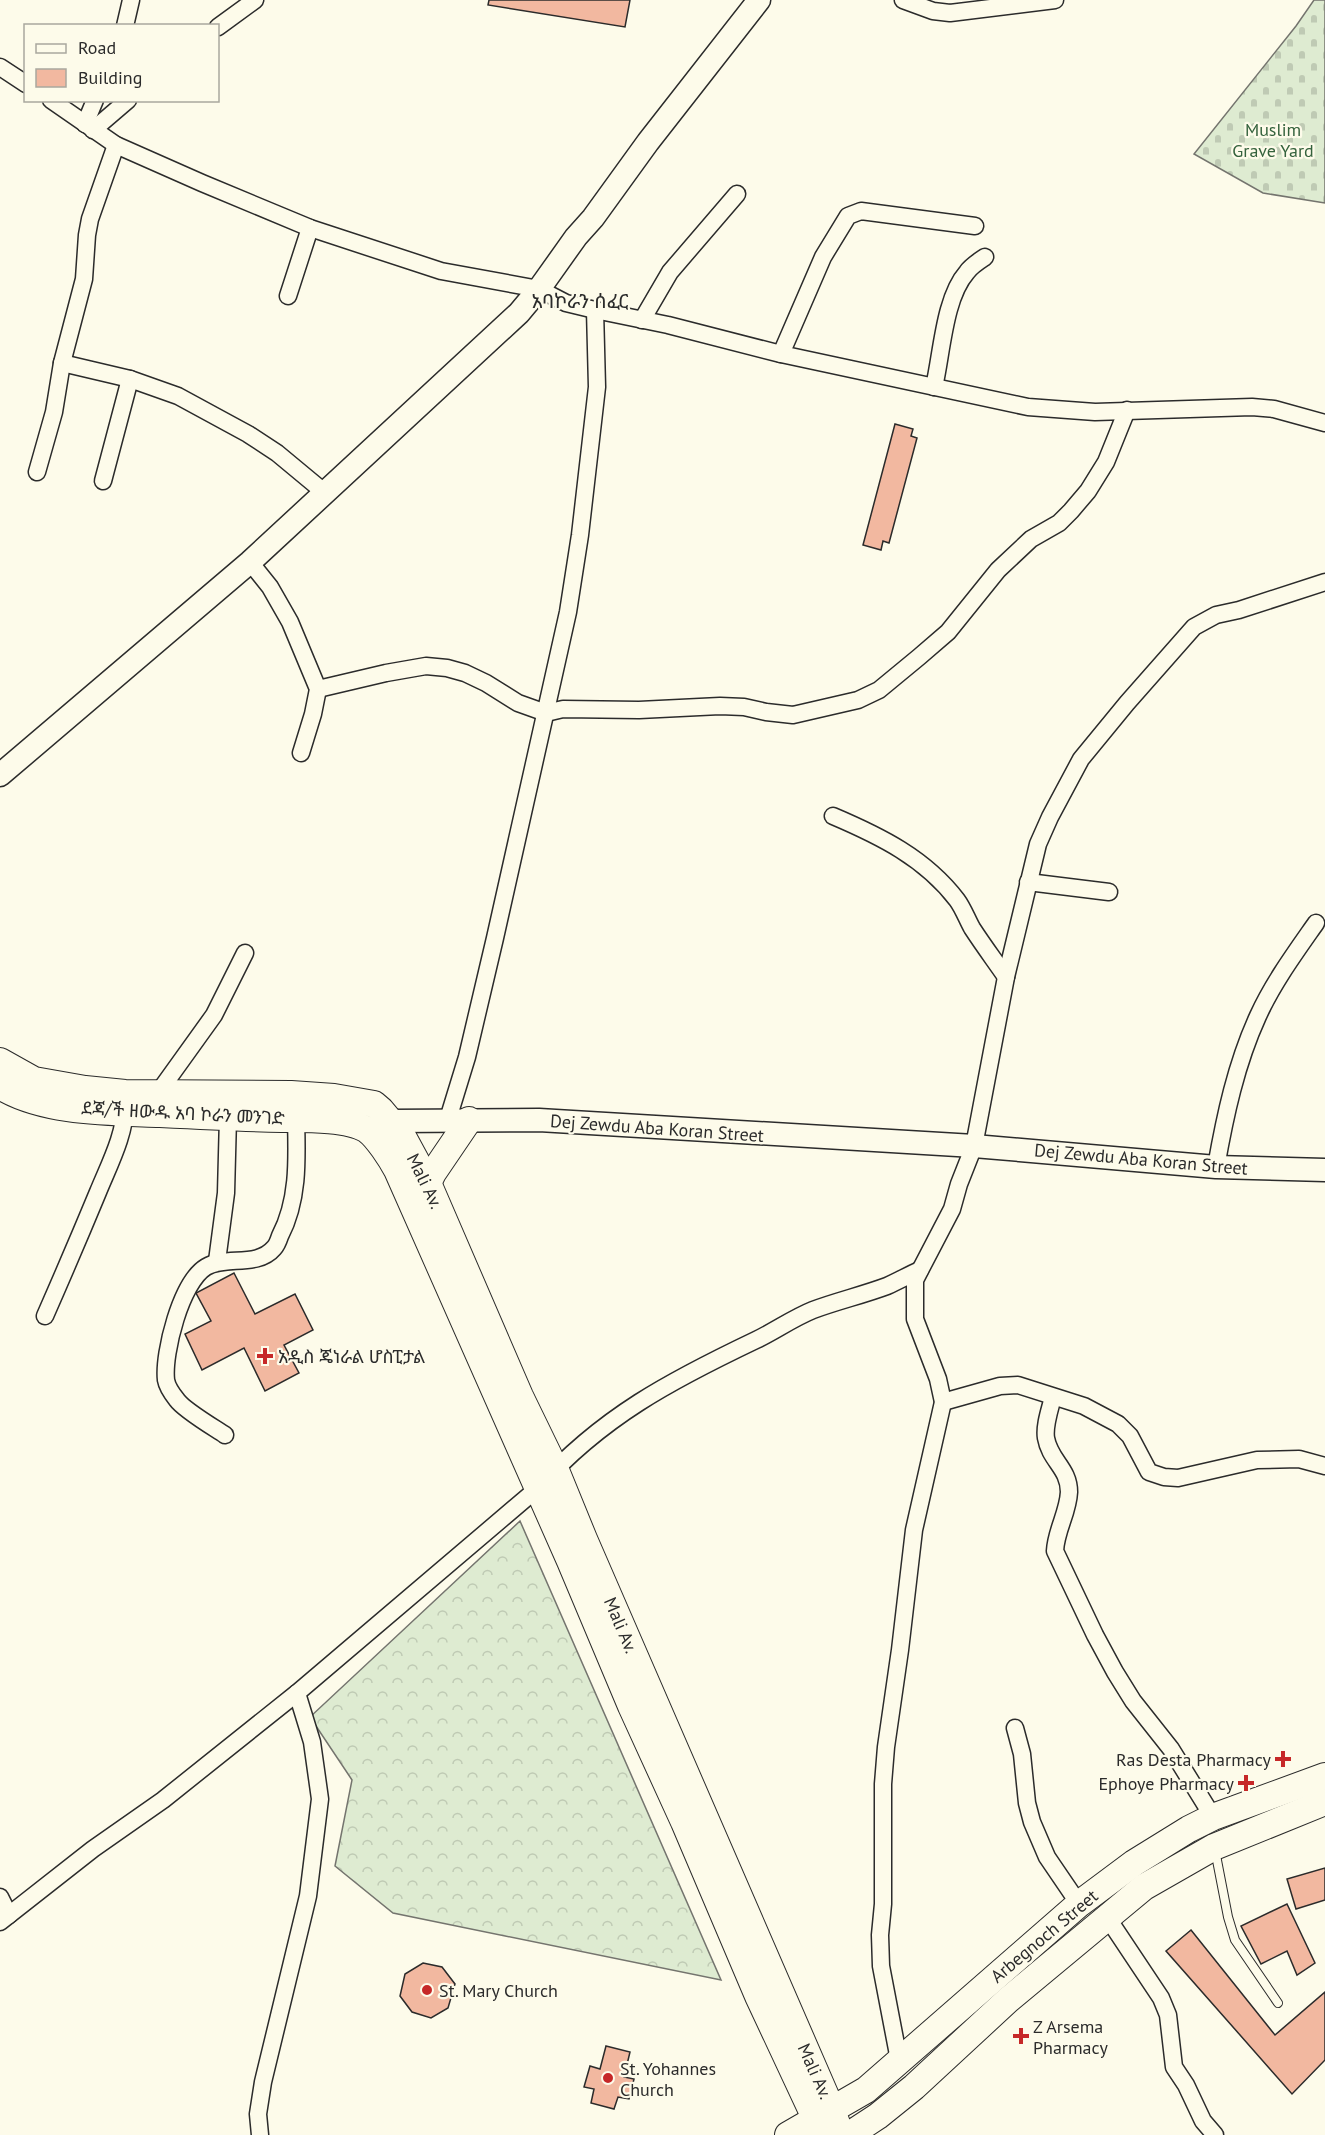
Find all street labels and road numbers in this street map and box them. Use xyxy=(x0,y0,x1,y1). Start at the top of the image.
street label: ደጃ/ች ዘውዱ አባ ኮራን መንገድ xyxy=(81,1096,286,1130)
street label: Dej Zewdu Aba Koran Street xyxy=(549,1109,765,1147)
street label: Dej Zewdu Aba Koran Street xyxy=(1033,1138,1249,1180)
street label: Mali Av. xyxy=(402,1150,448,1212)
street label: Mali Av. xyxy=(599,1594,643,1656)
street label: Arbegnoch Street xyxy=(986,1884,1102,1988)
street label: Mali Av. xyxy=(793,2040,837,2102)

